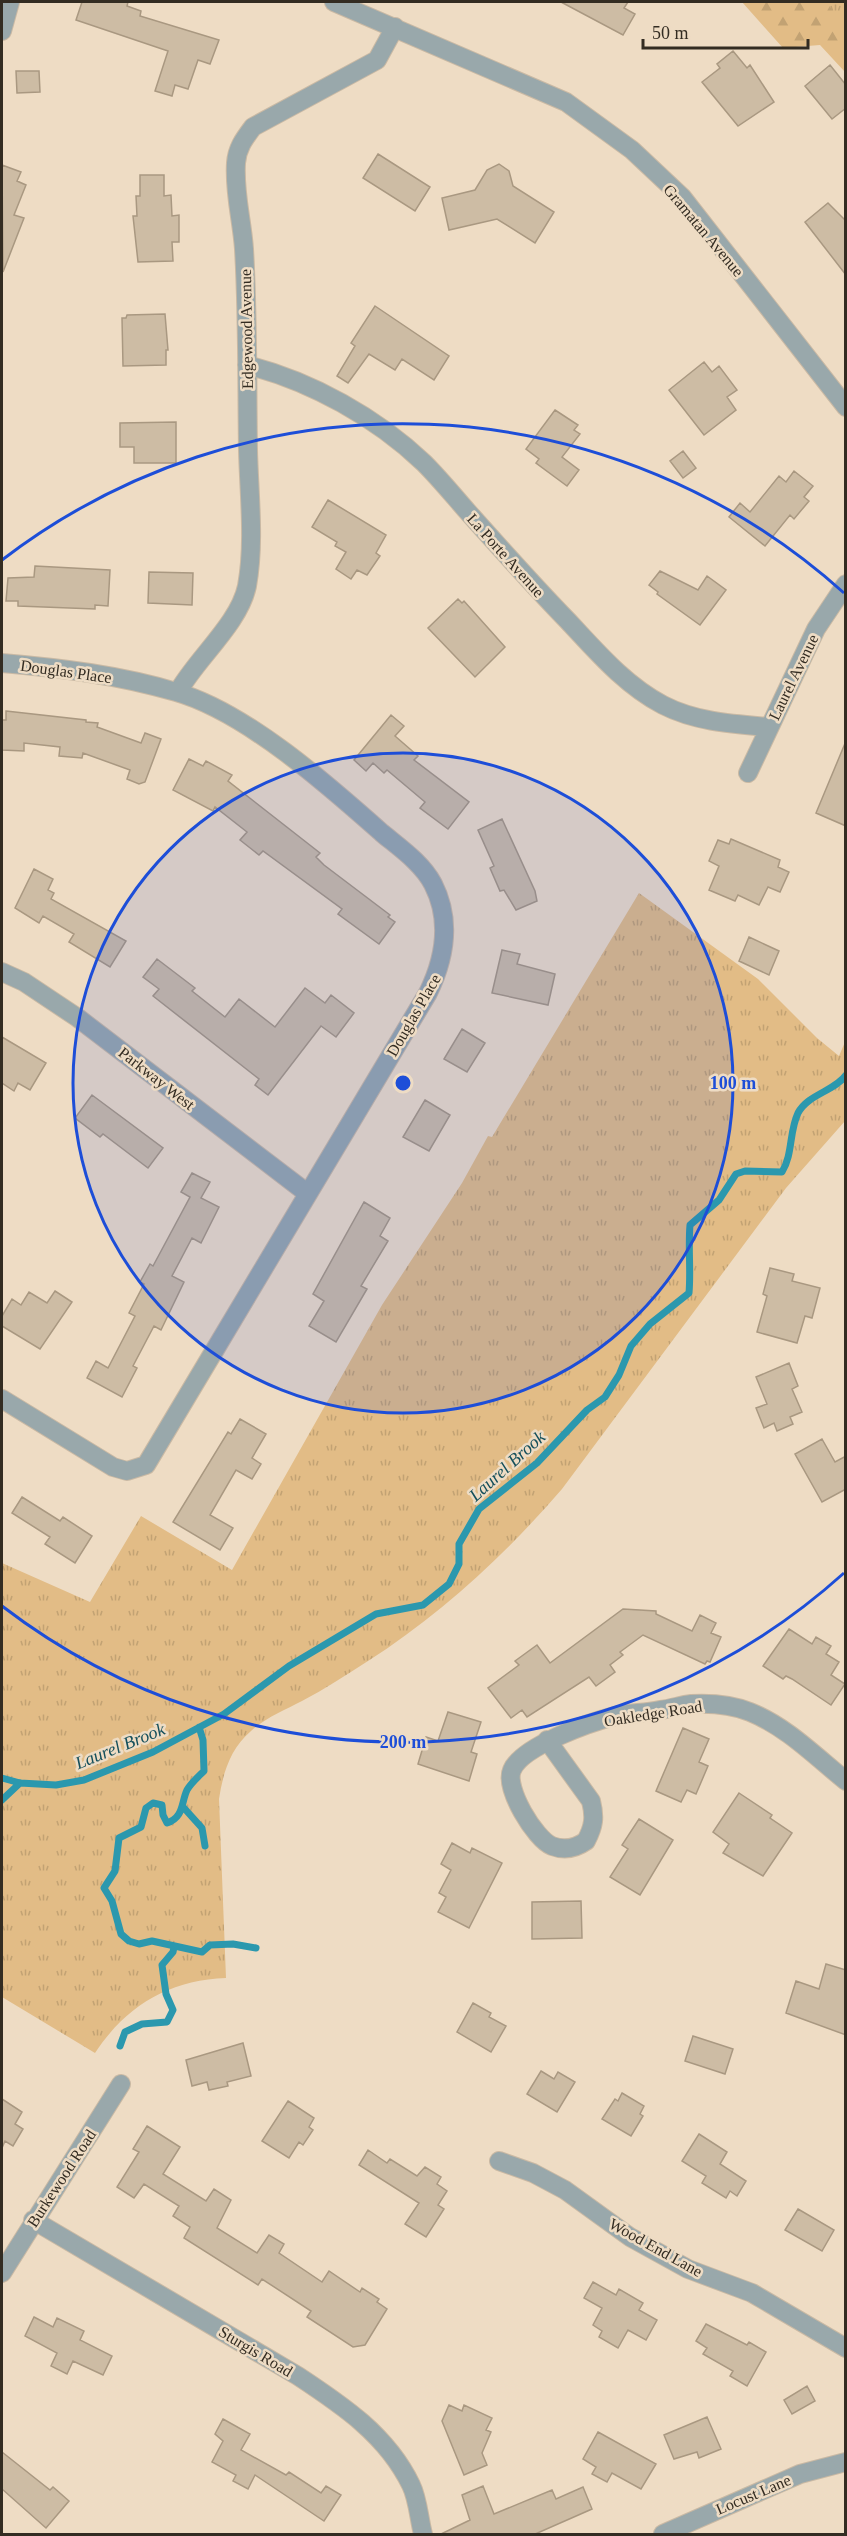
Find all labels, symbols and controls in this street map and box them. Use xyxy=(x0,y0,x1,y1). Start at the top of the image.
scale bar xyxy=(643,12,808,50)
text: 50 m xyxy=(652,23,689,43)
street label: Gramatan Avenue xyxy=(660,181,747,280)
street label: Edgewood Avenue xyxy=(237,269,257,389)
street label: La Porte Avenue xyxy=(464,510,548,601)
street label: Laurel Avenue xyxy=(765,632,822,723)
street label: Douglas Place xyxy=(19,657,113,687)
street label: Douglas Place xyxy=(383,971,445,1060)
street label: Parkway West xyxy=(115,1044,198,1114)
centre of rings xyxy=(393,1073,413,1093)
text: 100 m xyxy=(710,1073,756,1093)
water label: Laurel Brook xyxy=(464,1426,550,1506)
street label: Oakledge Road xyxy=(603,1697,703,1731)
water label: Laurel Brook xyxy=(71,1719,169,1773)
text: 200 m xyxy=(380,1732,426,1752)
street label: Burkewood Road xyxy=(24,2126,99,2230)
street label: Wood End Lane xyxy=(606,2215,705,2280)
street label: Sturgis Road xyxy=(215,2323,296,2381)
street label: Locust Lane xyxy=(713,2471,793,2518)

